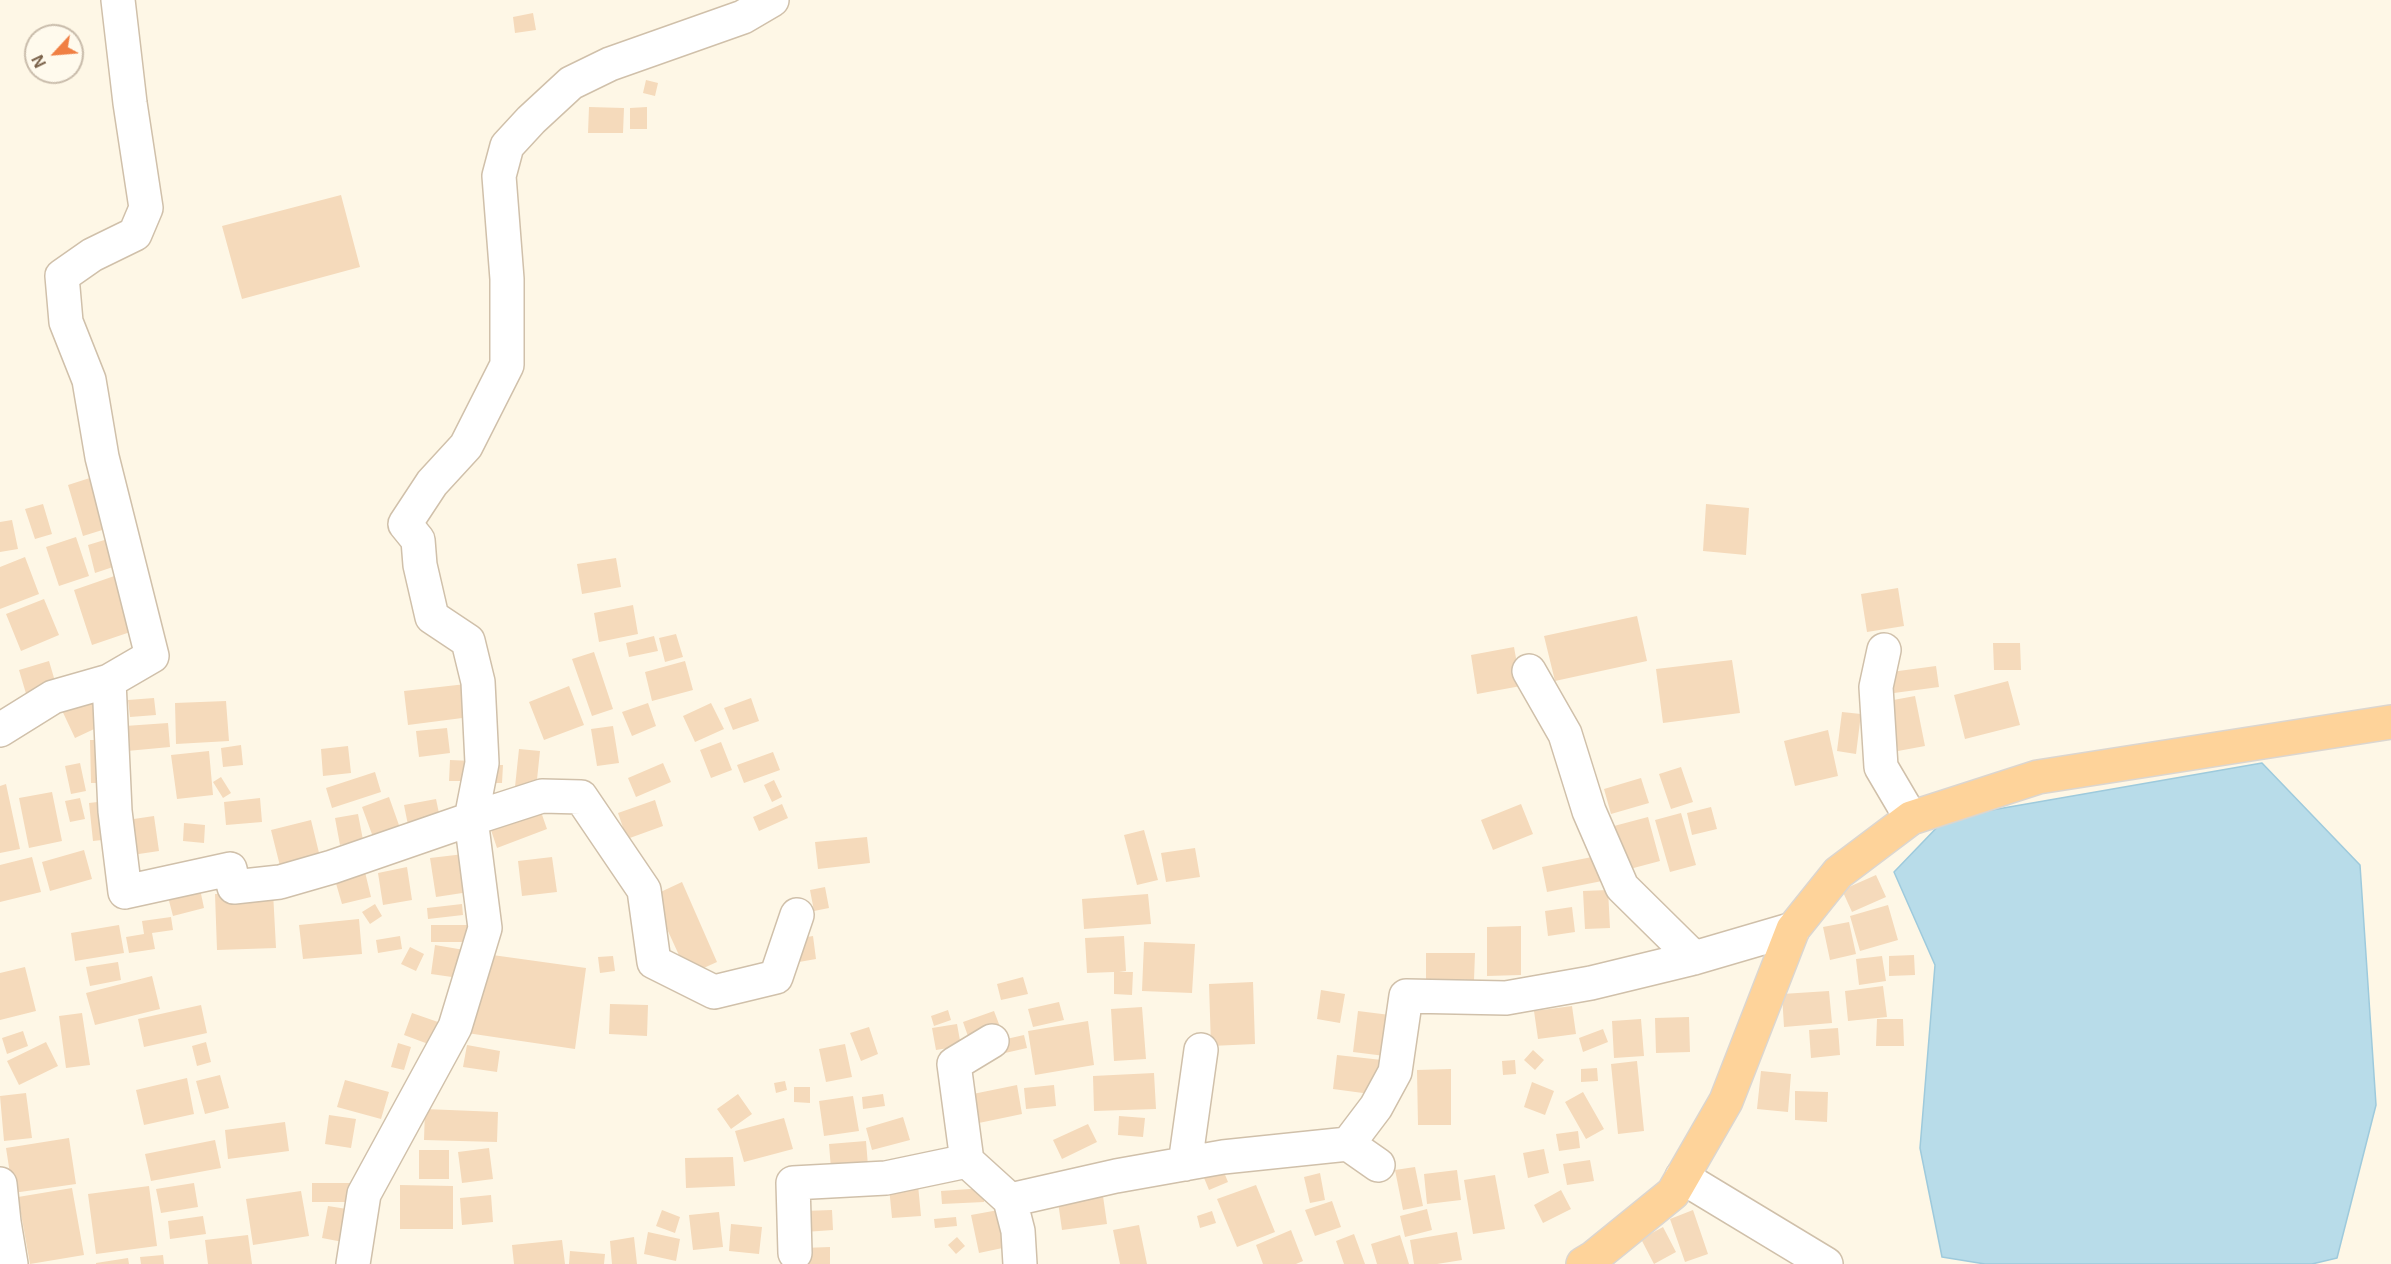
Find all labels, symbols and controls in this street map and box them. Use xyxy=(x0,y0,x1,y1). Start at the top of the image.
north arrow xyxy=(24,24,84,84)
text: N xyxy=(29,52,49,70)

